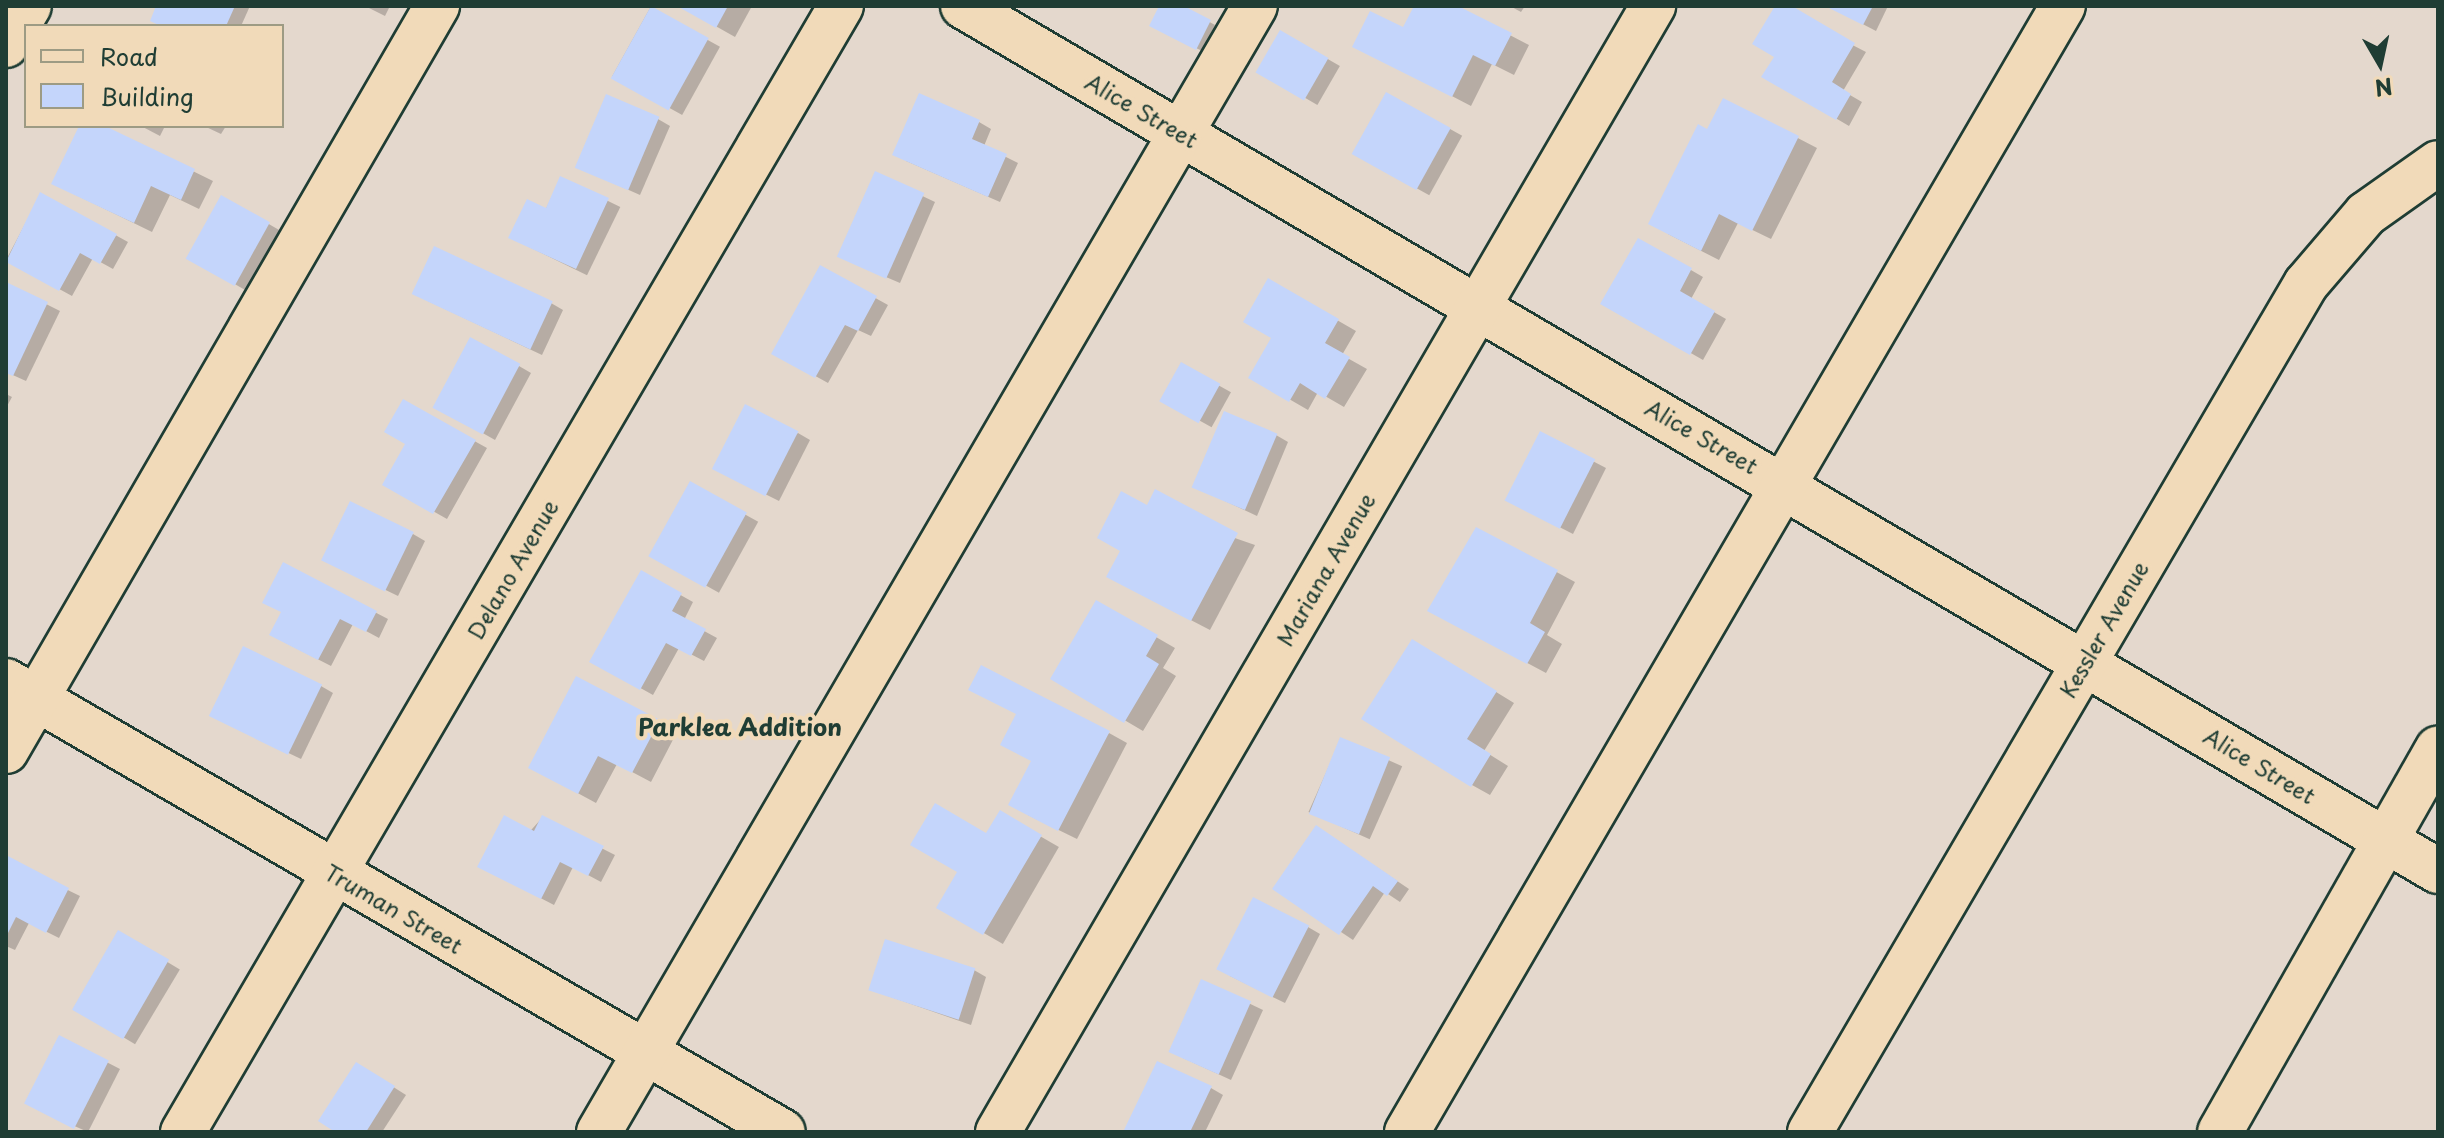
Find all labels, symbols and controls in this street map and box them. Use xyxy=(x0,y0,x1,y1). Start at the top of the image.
legend xyxy=(24,24,284,128)
north arrow xyxy=(2340,24,2420,104)
text: Road xyxy=(100,38,158,74)
street label: Alice Street xyxy=(1081,67,1203,153)
text: N xyxy=(2373,71,2395,106)
text: Building xyxy=(100,78,194,114)
street label: Alice Street xyxy=(1641,393,1763,479)
street label: Mariana Avenue xyxy=(1271,488,1379,650)
street label: Delano Avenue xyxy=(462,495,562,643)
street label: Kessler Avenue xyxy=(2053,555,2153,703)
district label: Parklea Addition xyxy=(637,713,843,741)
street label: Alice Street xyxy=(2200,722,2320,808)
street label: Truman Street xyxy=(320,858,468,958)

